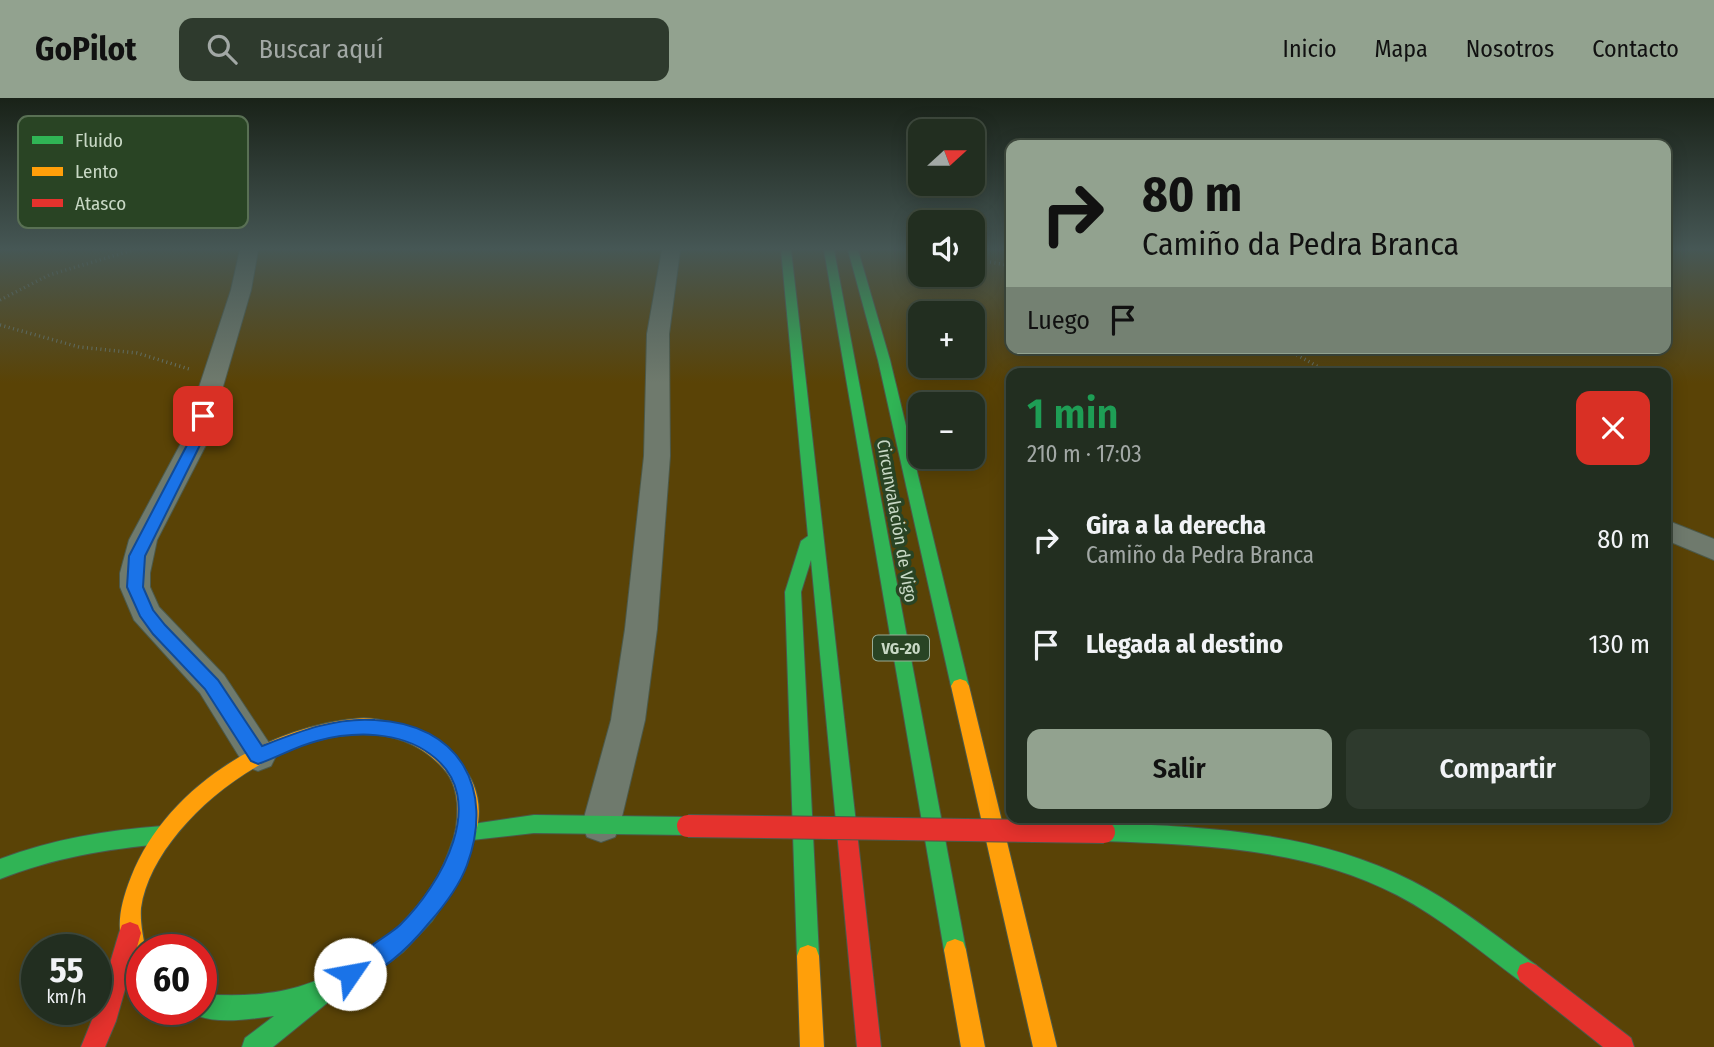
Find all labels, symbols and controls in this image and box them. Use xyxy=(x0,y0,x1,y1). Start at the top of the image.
search box xyxy=(179,18,669,81)
text: GoPilot xyxy=(35,29,137,69)
icon: search xyxy=(203,30,241,68)
text: Buscar aquí xyxy=(259,34,383,65)
text: Inicio xyxy=(1283,35,1337,63)
text: Mapa xyxy=(1375,35,1428,63)
text: Nosotros xyxy=(1466,35,1554,63)
text: Contacto xyxy=(1592,35,1679,63)
legend xyxy=(18,116,248,228)
north arrow xyxy=(908,119,985,196)
map controls xyxy=(908,119,985,469)
text: Fluido xyxy=(75,129,123,152)
text: Lento xyxy=(75,160,118,183)
text: 80 m xyxy=(1142,165,1242,224)
icon: right xyxy=(1027,168,1118,259)
text: Atasco xyxy=(75,192,126,215)
button: sound xyxy=(908,210,985,287)
text: Camiño da Pedra Branca xyxy=(1142,225,1459,263)
button: + xyxy=(908,301,985,378)
icon: arrive xyxy=(1104,301,1142,339)
text: Luego xyxy=(1027,305,1090,336)
pin xyxy=(173,386,233,446)
text: 1 min xyxy=(1027,389,1118,439)
button: close xyxy=(1576,391,1650,465)
button: − xyxy=(908,392,985,469)
icon: arrive xyxy=(184,397,222,435)
street label: Circunvalación de Vigo xyxy=(872,438,922,604)
text: 210 m · 17:03 xyxy=(1027,440,1142,468)
text: Gira a la derecha xyxy=(1086,510,1266,541)
icon: right xyxy=(1027,521,1065,559)
text: 80 m xyxy=(1597,524,1650,555)
text: Camiño da Pedra Branca xyxy=(1086,541,1314,569)
icon: arrive xyxy=(1027,626,1065,664)
text: Llegada al destino xyxy=(1086,629,1283,660)
text: 130 m xyxy=(1588,629,1650,660)
road number: VG-20 xyxy=(873,636,929,660)
button: Salir xyxy=(1027,729,1332,809)
button: Compartir xyxy=(1346,729,1650,809)
speed limit sign: 60 xyxy=(126,934,217,1025)
position arrow xyxy=(313,937,387,1011)
text: 55 xyxy=(49,949,84,991)
text: km/h xyxy=(46,986,87,1008)

